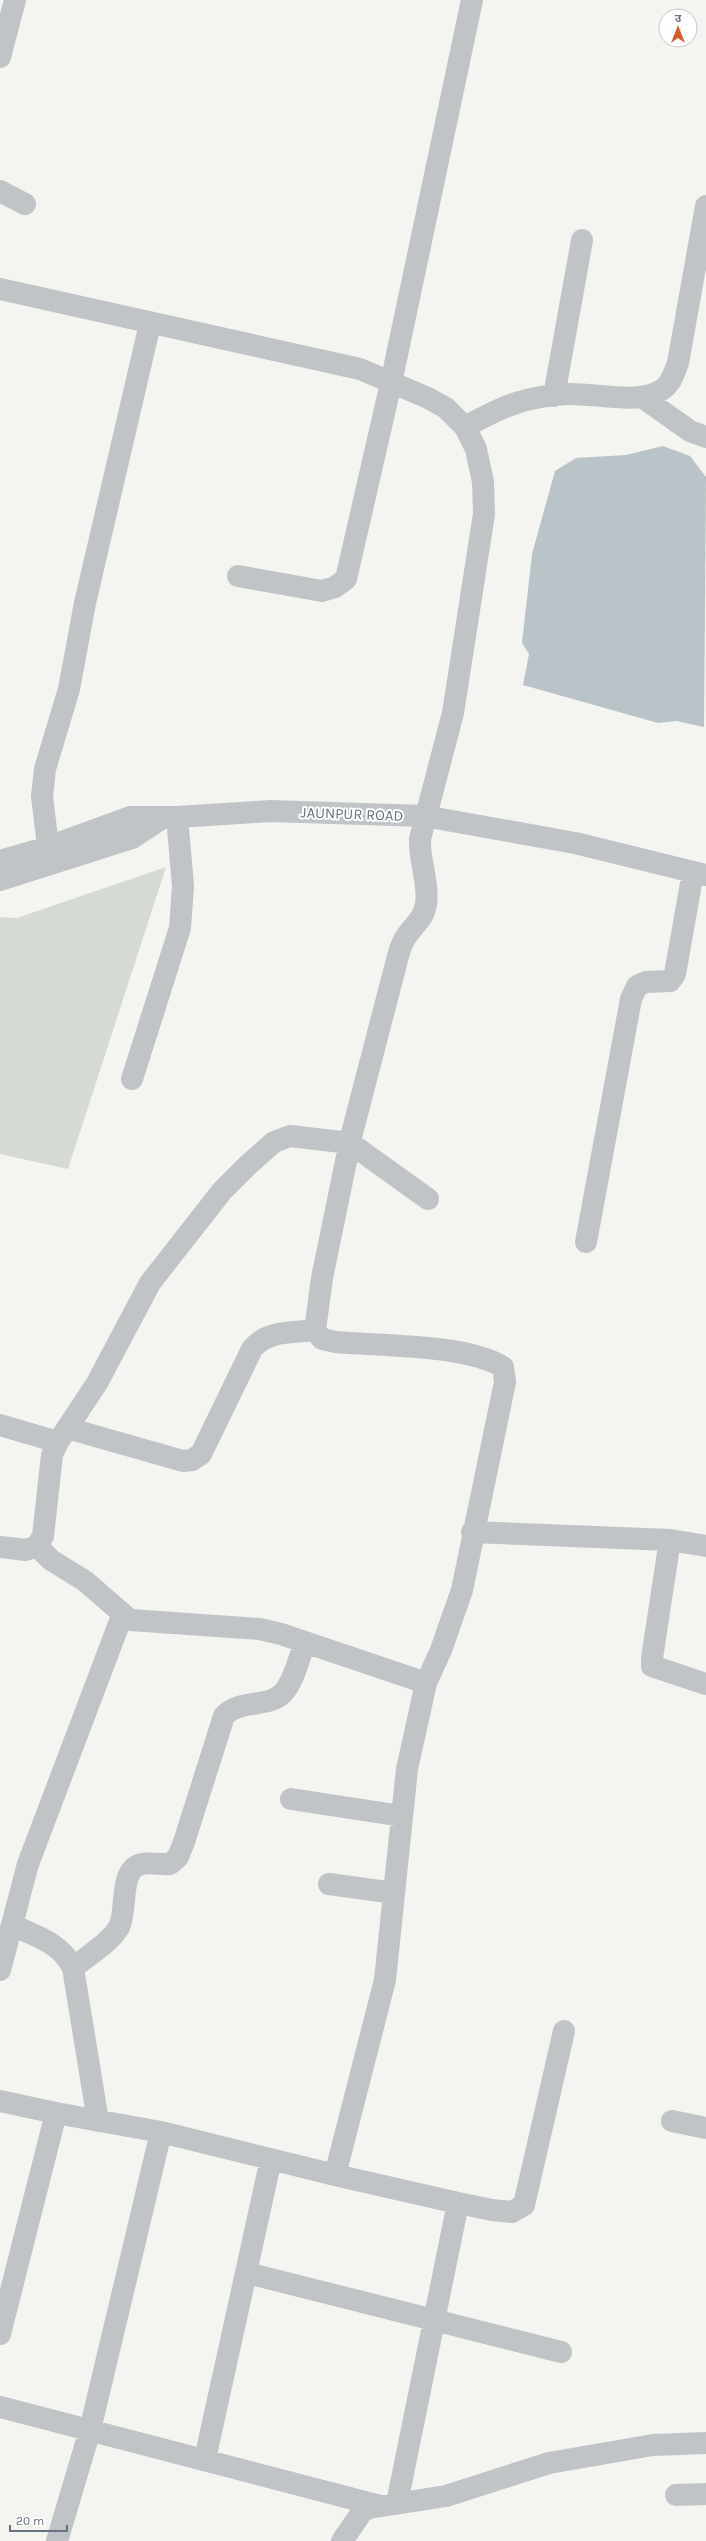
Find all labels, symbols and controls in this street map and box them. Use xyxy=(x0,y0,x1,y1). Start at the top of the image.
north arrow xyxy=(658,8,698,48)
text: उ xyxy=(675,12,682,25)
street label: JAUNPUR ROAD xyxy=(300,803,404,825)
scale bar xyxy=(10,2507,67,2533)
text: 20 m xyxy=(16,2514,44,2528)

